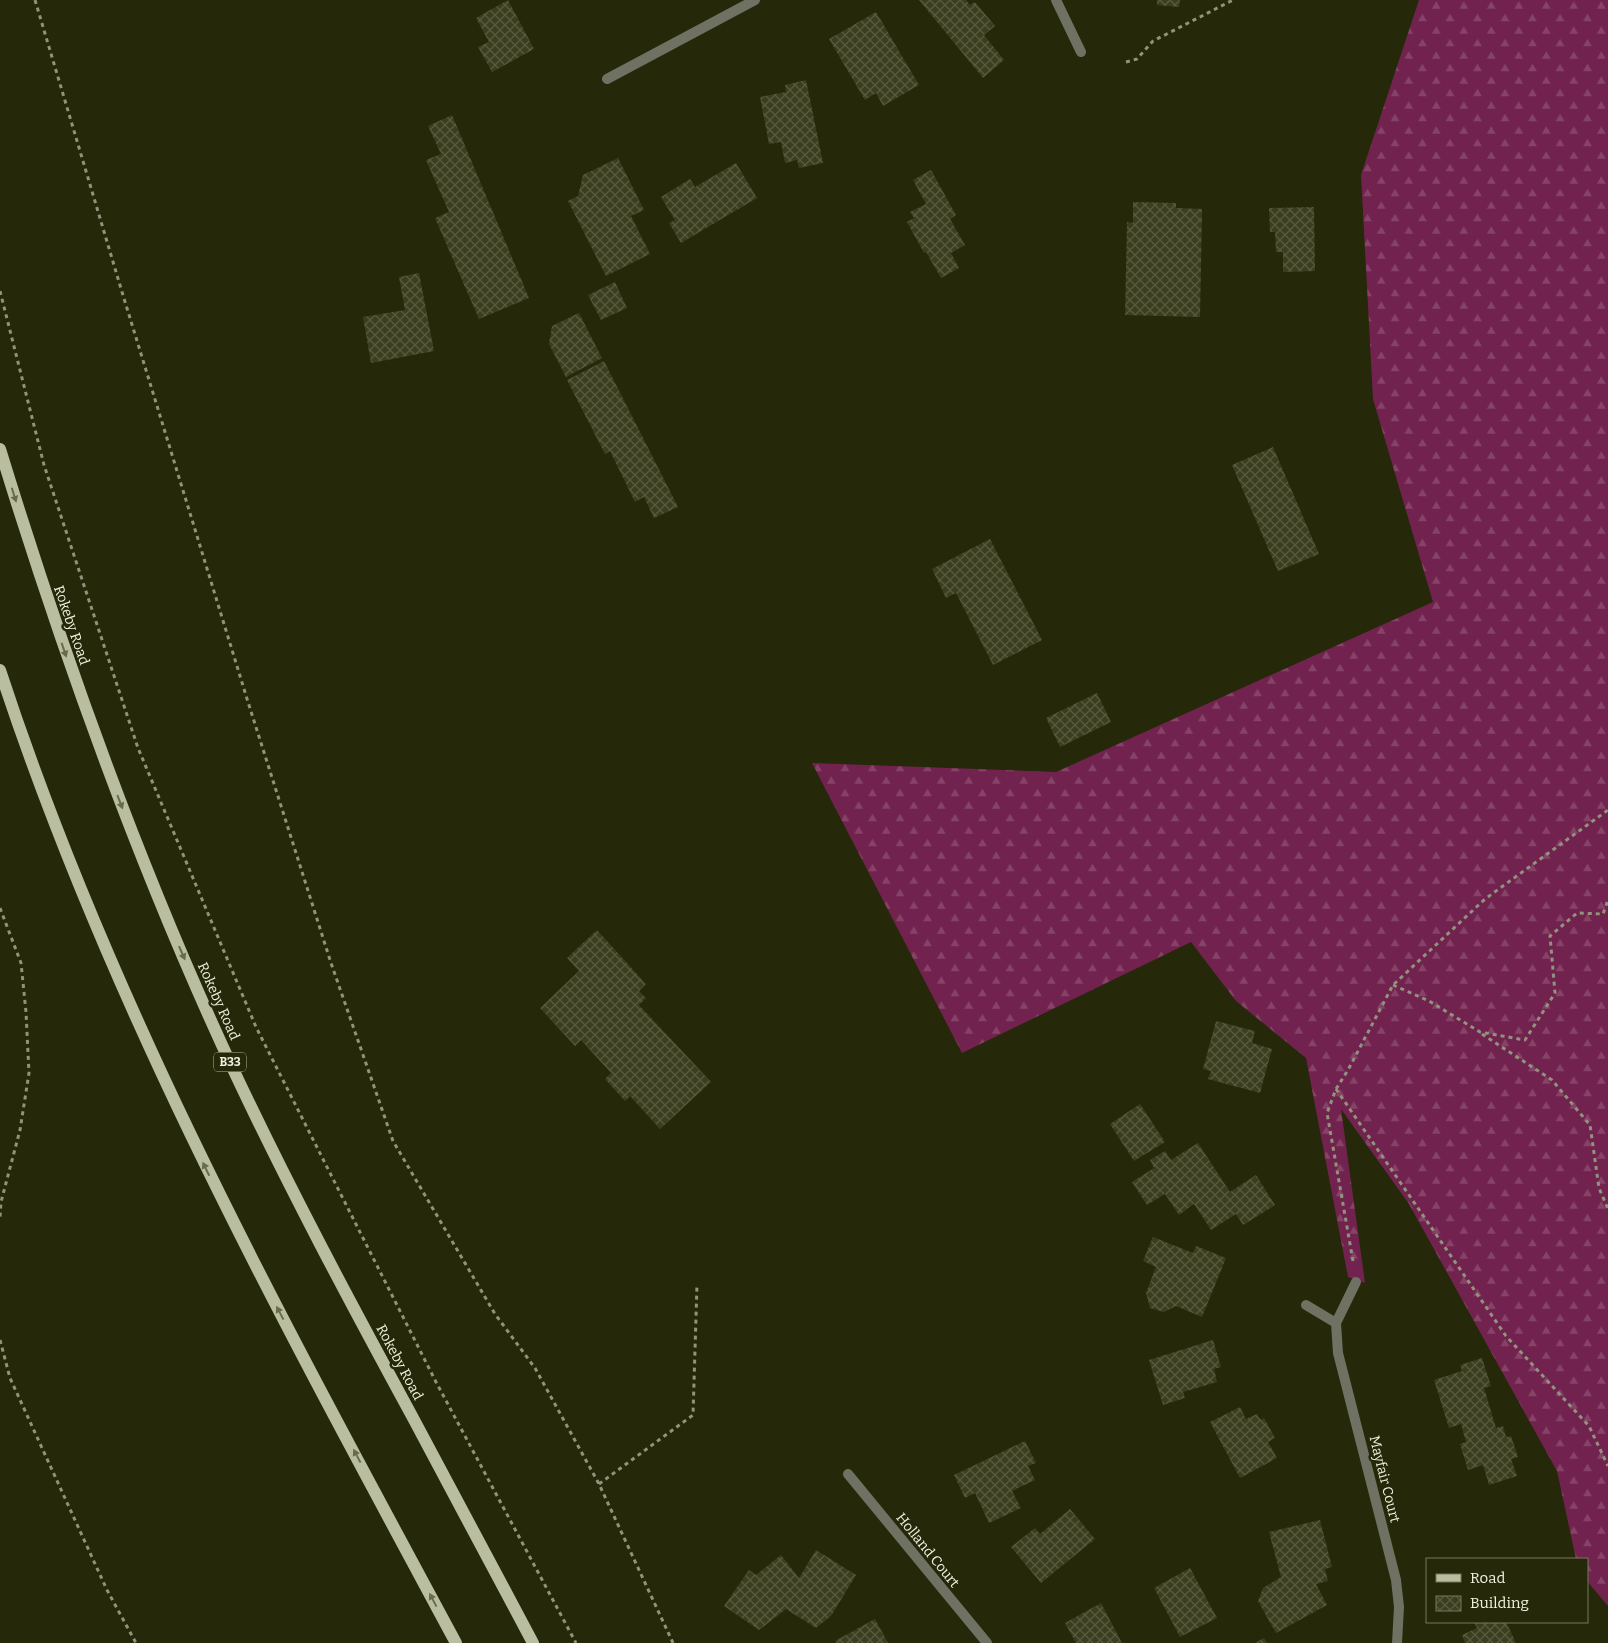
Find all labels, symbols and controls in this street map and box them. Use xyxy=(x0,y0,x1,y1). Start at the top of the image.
one-way arrow xyxy=(11,488,19,503)
street label: Rokeby Road xyxy=(50,583,93,667)
one-way arrow xyxy=(60,643,68,658)
one-way arrow xyxy=(117,795,124,810)
one-way arrow xyxy=(178,946,186,960)
street label: Rokeby Road xyxy=(194,960,243,1043)
road number: B33 xyxy=(214,1052,246,1072)
one-way arrow xyxy=(202,1161,210,1176)
one-way arrow xyxy=(276,1306,284,1321)
street label: Rokeby Road xyxy=(373,1322,427,1403)
street label: Mayfair Court xyxy=(1365,1434,1404,1524)
one-way arrow xyxy=(353,1449,361,1464)
street label: Holland Court xyxy=(892,1510,963,1591)
legend xyxy=(1426,1558,1588,1623)
text: Road xyxy=(1470,1569,1505,1587)
one-way arrow xyxy=(429,1593,437,1607)
text: Building xyxy=(1470,1594,1529,1612)

